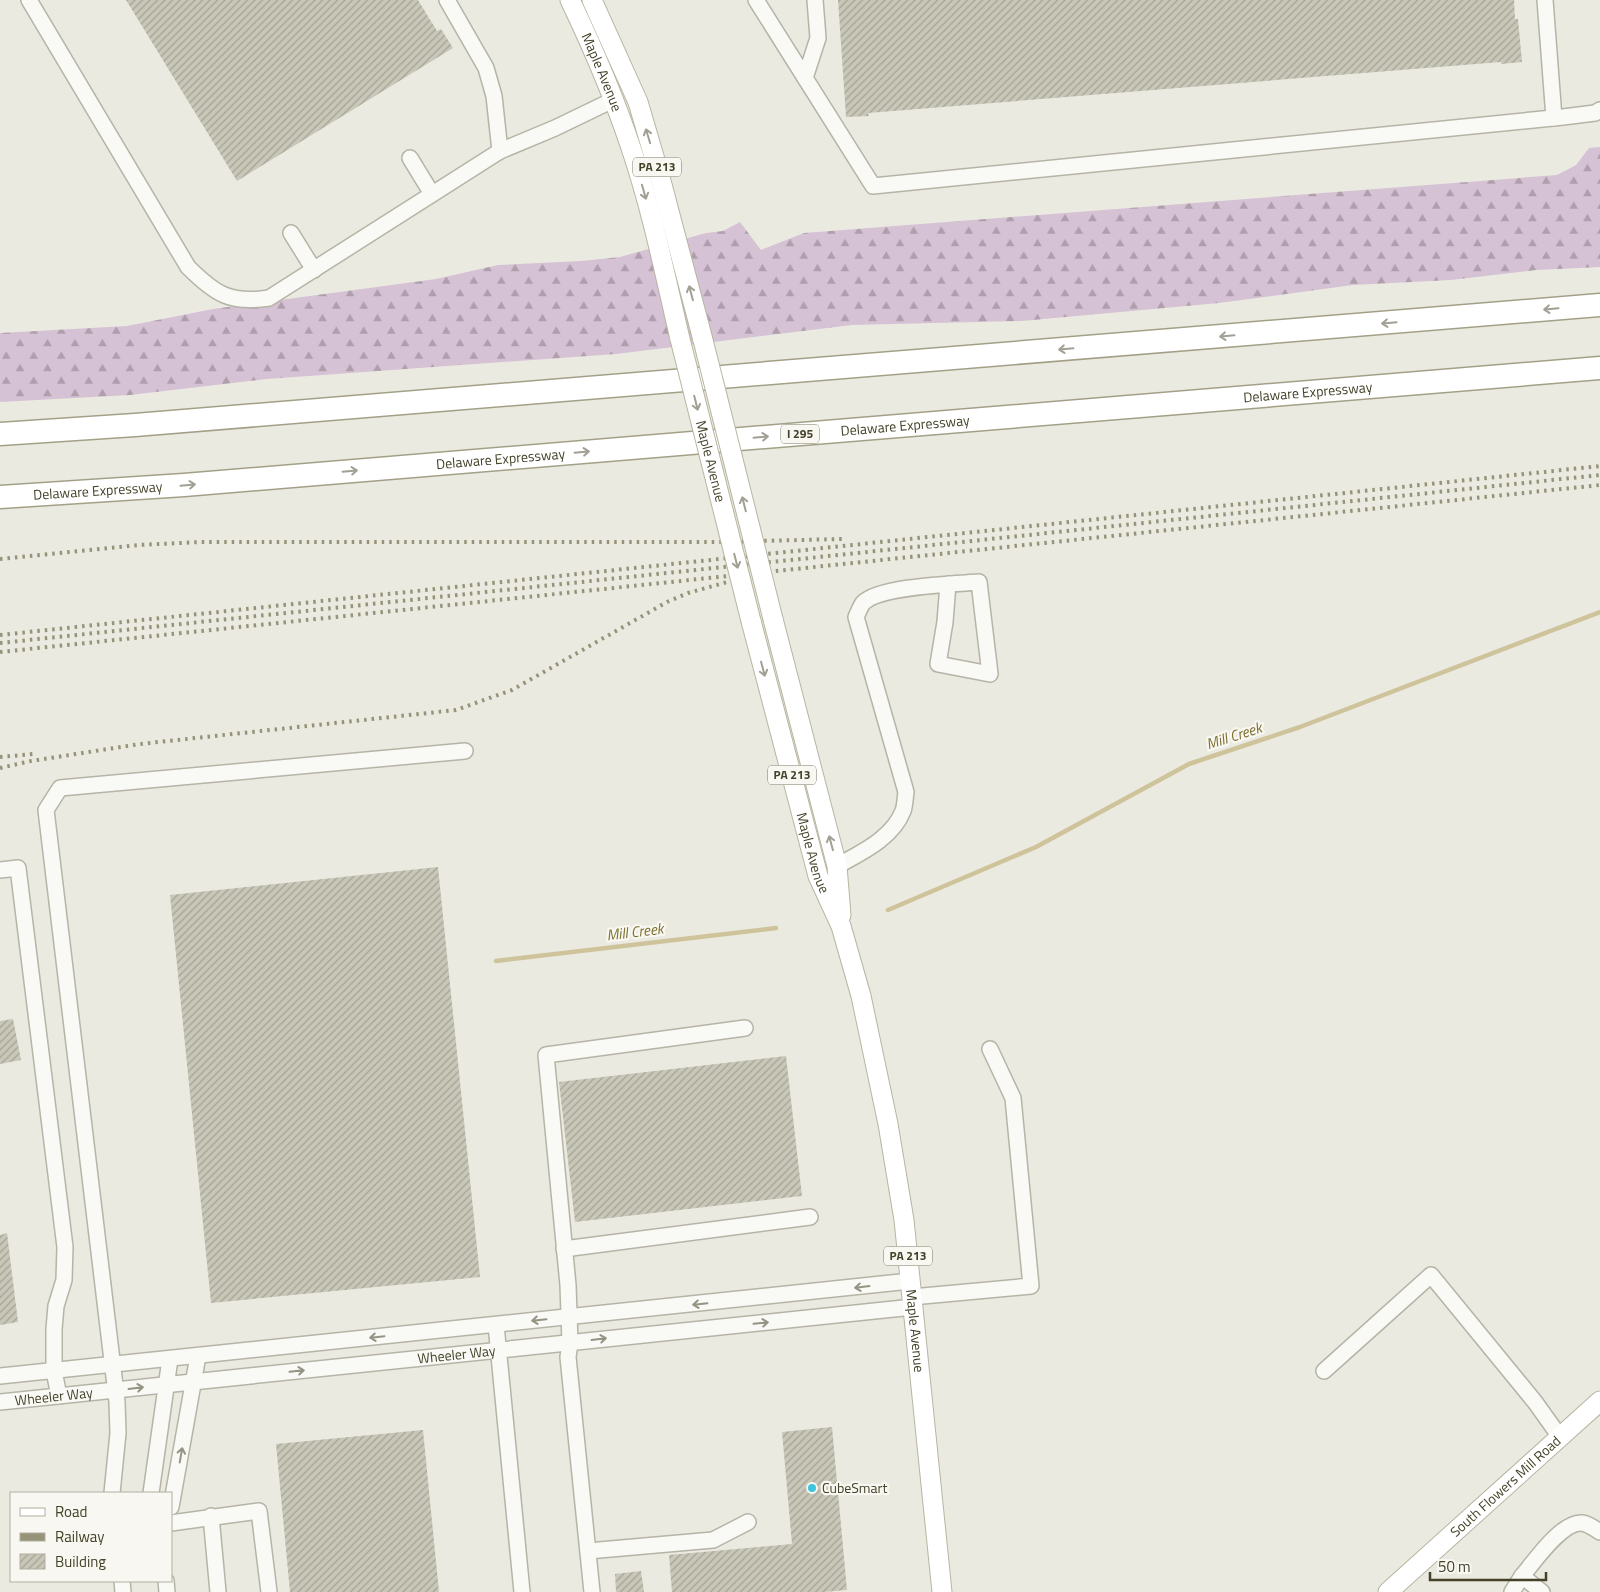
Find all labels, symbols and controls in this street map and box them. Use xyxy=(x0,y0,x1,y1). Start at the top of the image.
street label: Maple Avenue xyxy=(577,29,628,114)
one-way arrow xyxy=(643,129,652,145)
road number: PA 213 xyxy=(633,158,681,176)
one-way arrow xyxy=(639,184,649,200)
one-way arrow xyxy=(686,286,695,302)
one-way arrow xyxy=(1544,305,1560,314)
one-way arrow xyxy=(1382,318,1398,327)
one-way arrow xyxy=(1220,331,1236,341)
one-way arrow xyxy=(1058,344,1074,354)
street label: Delaware Expressway xyxy=(1242,376,1373,407)
one-way arrow xyxy=(692,395,701,411)
street label: Delaware Expressway xyxy=(840,409,971,441)
street label: Maple Avenue xyxy=(691,418,732,504)
road number: I 295 xyxy=(781,424,819,444)
one-way arrow xyxy=(753,433,769,442)
street label: Delaware Expressway xyxy=(435,443,566,474)
one-way arrow xyxy=(574,447,590,457)
one-way arrow xyxy=(342,467,358,476)
street label: Delaware Expressway xyxy=(32,475,163,505)
one-way arrow xyxy=(180,480,196,489)
one-way arrow xyxy=(739,496,748,512)
one-way arrow xyxy=(732,553,741,569)
one-way arrow xyxy=(759,660,769,676)
water label: Mill Creek xyxy=(1203,715,1267,755)
road number: PA 213 xyxy=(768,766,816,784)
street label: Maple Avenue xyxy=(792,810,836,897)
one-way arrow xyxy=(826,836,835,852)
water label: Mill Creek xyxy=(605,916,667,946)
road number: PA 213 xyxy=(884,1246,932,1266)
one-way arrow xyxy=(854,1282,870,1292)
street label: Maple Avenue xyxy=(901,1288,930,1373)
one-way arrow xyxy=(693,1299,709,1309)
one-way arrow xyxy=(531,1315,547,1325)
one-way arrow xyxy=(753,1318,769,1328)
one-way arrow xyxy=(369,1332,385,1342)
one-way arrow xyxy=(591,1334,607,1344)
street label: Wheeler Way xyxy=(416,1339,497,1368)
one-way arrow xyxy=(289,1366,305,1375)
street label: Wheeler Way xyxy=(14,1381,94,1410)
one-way arrow xyxy=(127,1383,143,1393)
street label: South Flowers Mill Road xyxy=(1445,1430,1565,1541)
one-way arrow xyxy=(177,1448,187,1464)
place label: CubeSmart xyxy=(822,1477,887,1498)
marker: CubeSmart xyxy=(806,1482,818,1494)
legend xyxy=(10,1492,172,1582)
text: Road xyxy=(55,1500,87,1523)
text: Railway xyxy=(55,1525,105,1548)
text: Building xyxy=(55,1550,106,1573)
scale bar xyxy=(1430,1550,1546,1582)
text: 50 m xyxy=(1438,1555,1471,1578)

